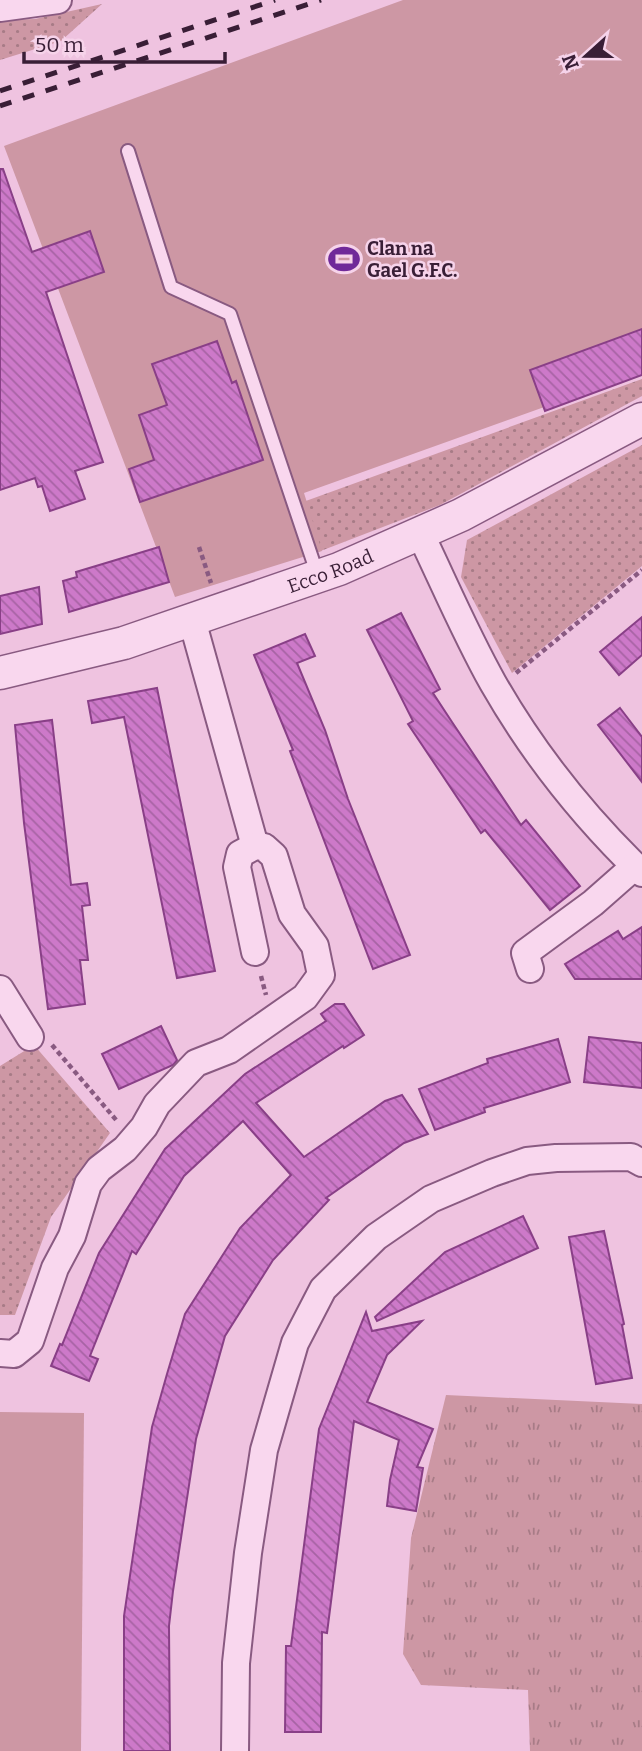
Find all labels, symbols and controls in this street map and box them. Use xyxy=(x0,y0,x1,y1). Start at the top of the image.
scale bar xyxy=(24,21,226,65)
north arrow xyxy=(551,21,621,91)
text: 50 m xyxy=(35,32,84,58)
text: N xyxy=(557,51,584,73)
place label: Clan na Gael G.F.C. xyxy=(367,237,457,282)
sports icon: Clan na Gael G.F.C. xyxy=(327,242,361,276)
street label: Ecco Road xyxy=(284,544,377,598)

